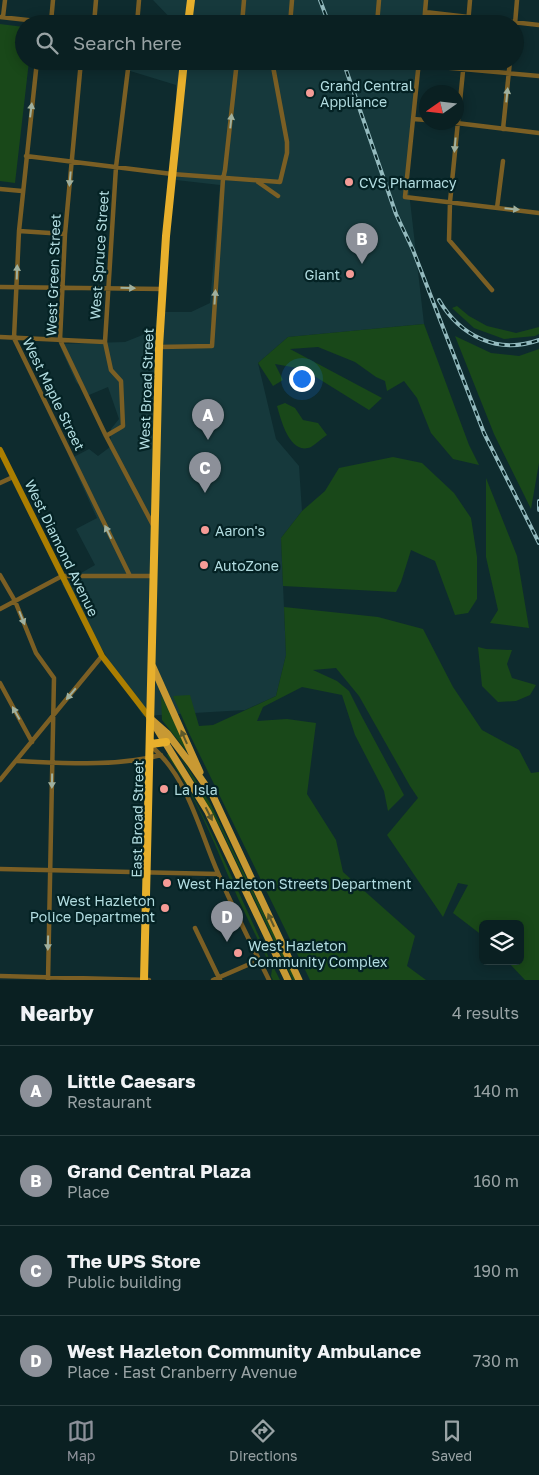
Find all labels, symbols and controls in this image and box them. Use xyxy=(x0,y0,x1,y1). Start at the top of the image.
search box xyxy=(15,15,524,70)
icon: search xyxy=(33,29,61,57)
text: Search here xyxy=(73,31,182,54)
place label: Grand Central Appliance xyxy=(320,77,413,110)
north arrow xyxy=(419,85,464,130)
marker: Grand Central Appliance xyxy=(304,87,316,99)
one-way arrow xyxy=(503,87,511,103)
one-way arrow xyxy=(27,102,35,118)
one-way arrow xyxy=(227,113,235,129)
one-way arrow xyxy=(451,137,459,153)
one-way arrow xyxy=(66,172,74,188)
place label: CVS Pharmacy xyxy=(359,174,457,191)
marker: CVS Pharmacy xyxy=(343,176,355,188)
street label: West Spruce Street xyxy=(86,190,112,320)
one-way arrow xyxy=(504,205,520,213)
street label: West Green Street xyxy=(42,213,64,337)
pin: B xyxy=(346,223,378,264)
one-way arrow xyxy=(14,263,22,279)
place label: Giant xyxy=(304,266,340,283)
marker: Giant xyxy=(344,268,356,280)
one-way arrow xyxy=(120,284,136,292)
one-way arrow xyxy=(212,289,220,305)
street label: West Broad Street xyxy=(135,328,157,450)
street label: West Maple Street xyxy=(19,335,89,453)
your location xyxy=(289,366,315,392)
pin: A xyxy=(192,399,224,440)
pin: C xyxy=(189,452,221,493)
street label: West Diamond Avenue xyxy=(21,477,103,619)
place label: Aaron's xyxy=(215,522,265,539)
marker: Aaron's xyxy=(199,524,211,536)
one-way arrow xyxy=(104,525,112,539)
place label: AutoZone xyxy=(214,557,279,574)
marker: AutoZone xyxy=(198,559,210,571)
one-way arrow xyxy=(18,611,26,626)
one-way arrow xyxy=(65,687,77,699)
one-way arrow xyxy=(12,705,20,720)
one-way arrow xyxy=(180,730,188,744)
street label: East Broad Street xyxy=(127,760,147,878)
one-way arrow xyxy=(48,773,56,789)
place label: La Isla xyxy=(174,781,218,798)
marker: La Isla xyxy=(158,783,170,795)
one-way arrow xyxy=(205,807,213,822)
place label: West Hazleton Streets Department xyxy=(177,875,412,892)
marker: West Hazleton Streets Department xyxy=(161,877,173,889)
place label: West Hazleton Police Department xyxy=(30,892,155,925)
pin: D xyxy=(211,901,243,942)
marker: West Hazleton Police Department xyxy=(159,902,171,914)
one-way arrow xyxy=(267,913,275,927)
map controls xyxy=(479,920,524,965)
button: layers xyxy=(479,920,524,965)
one-way arrow xyxy=(44,935,52,951)
place label: West Hazleton Community Complex xyxy=(248,937,388,970)
marker: West Hazleton Community Complex xyxy=(232,947,244,959)
text: Nearby xyxy=(20,1000,94,1026)
text: 4 results xyxy=(452,1003,519,1023)
text: Little Caesars xyxy=(67,1069,196,1092)
text: A xyxy=(30,1081,42,1101)
text: 140 m xyxy=(473,1081,519,1101)
text: Restaurant xyxy=(67,1092,152,1112)
text: Grand Central Plaza xyxy=(67,1159,251,1182)
text: B xyxy=(30,1171,42,1191)
text: 160 m xyxy=(473,1171,519,1191)
text: Place xyxy=(67,1182,110,1202)
text: The UPS Store xyxy=(67,1249,201,1272)
text: C xyxy=(30,1261,42,1281)
text: 190 m xyxy=(473,1261,519,1281)
text: Public building xyxy=(67,1272,182,1292)
text: West Hazleton Community Ambulance xyxy=(67,1339,421,1362)
text: D xyxy=(30,1351,42,1371)
text: 730 m xyxy=(473,1351,519,1371)
text: Place · East Cranberry Avenue xyxy=(67,1362,297,1382)
tab: Map xyxy=(67,1417,95,1464)
tab: Directions xyxy=(229,1417,298,1464)
tab: Saved xyxy=(431,1417,472,1464)

